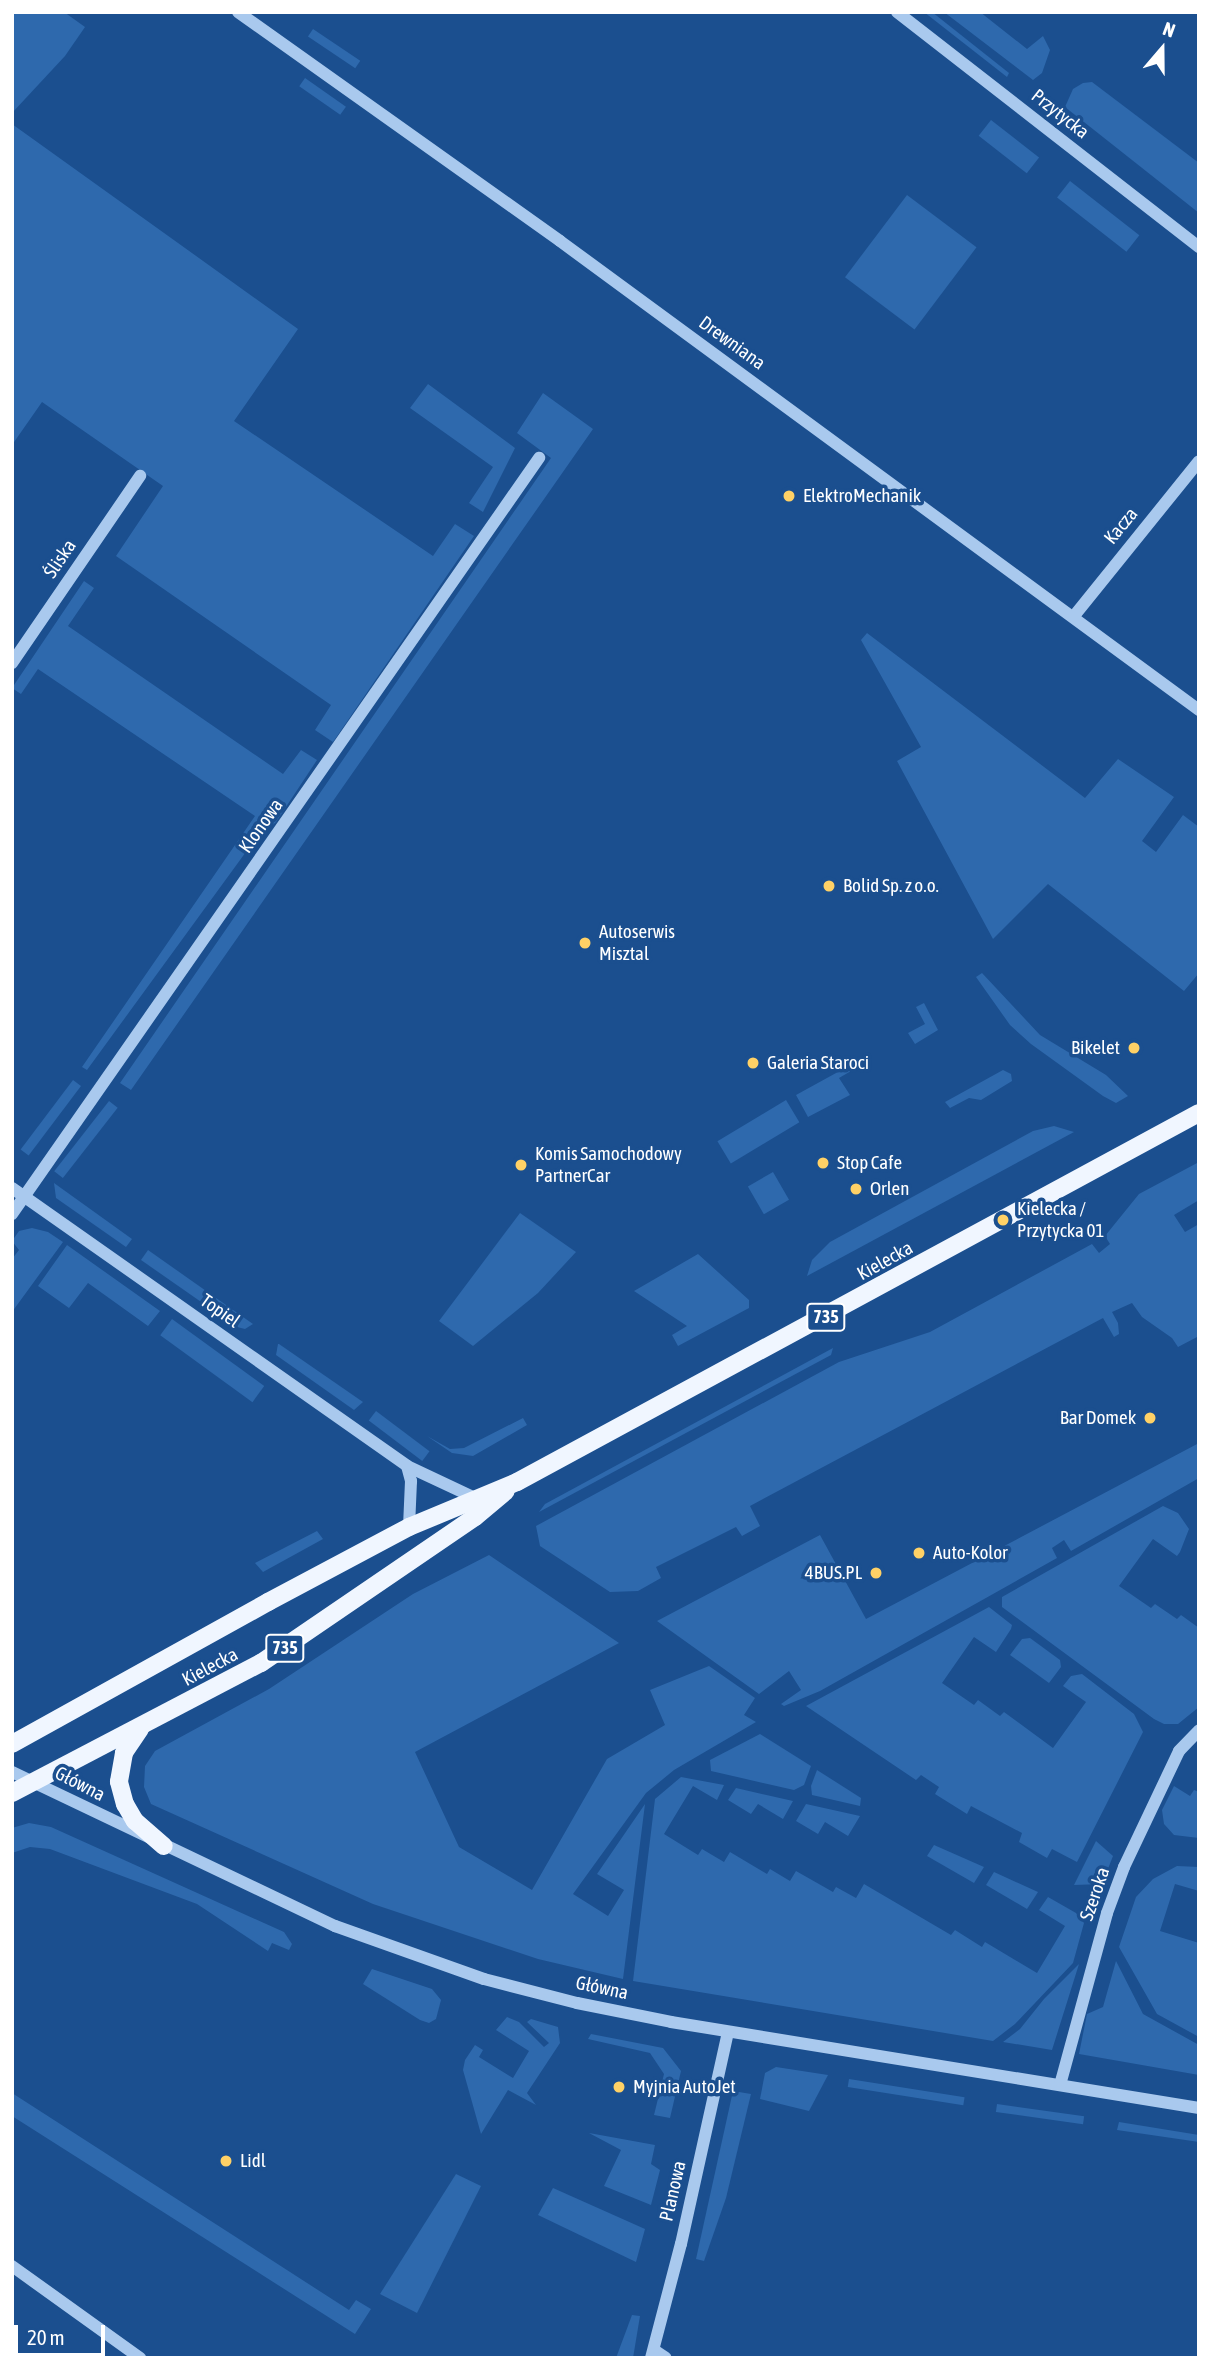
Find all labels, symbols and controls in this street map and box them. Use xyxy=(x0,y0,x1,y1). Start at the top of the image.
north arrow xyxy=(1127,14,1197,84)
text: N xyxy=(1160,17,1178,42)
street label: Przytycka xyxy=(1027,84,1093,144)
street label: Drewniana xyxy=(694,311,770,375)
place label: ElektroMechanik xyxy=(803,485,921,507)
marker: ElektroMechanik xyxy=(781,488,797,504)
street label: Kacza xyxy=(1099,503,1143,549)
street label: Śliska xyxy=(39,536,81,582)
street label: Klonowa xyxy=(234,794,288,858)
place label: Bolid Sp. z o.o. xyxy=(843,875,939,897)
marker: Bolid Sp. z o.o. xyxy=(821,878,837,894)
place label: Autoserwis Misztal xyxy=(599,921,675,965)
marker: Autoserwis Misztal xyxy=(577,935,593,951)
place label: Bikelet xyxy=(1071,1037,1120,1059)
marker: Bikelet xyxy=(1126,1040,1142,1056)
place label: Galeria Staroci xyxy=(767,1052,869,1074)
marker: Galeria Staroci xyxy=(745,1055,761,1071)
place label: Komis Samochodowy PartnerCar xyxy=(535,1143,682,1187)
place label: Stop Cafe xyxy=(837,1152,902,1174)
marker: Stop Cafe xyxy=(815,1155,831,1171)
marker: Komis Samochodowy PartnerCar xyxy=(513,1157,529,1173)
place label: Orlen xyxy=(870,1178,909,1200)
marker: Orlen xyxy=(848,1181,864,1197)
place label: Kielecka / Przytycka 01 xyxy=(1017,1198,1104,1242)
marker: Kielecka / Przytycka 01 xyxy=(995,1212,1011,1228)
street label: Kielecka xyxy=(853,1237,917,1285)
street label: Topiel xyxy=(196,1289,244,1333)
road number: 735 xyxy=(805,1302,847,1332)
place label: Bar Domek xyxy=(1060,1407,1136,1429)
marker: Bar Domek xyxy=(1142,1410,1158,1426)
place label: Auto-Kolor xyxy=(933,1542,1008,1564)
marker: Auto-Kolor xyxy=(911,1545,927,1561)
place label: 4BUS.PL xyxy=(805,1562,862,1584)
marker: 4BUS.PL xyxy=(868,1565,884,1581)
road number: 735 xyxy=(264,1633,306,1662)
street label: Kielecka xyxy=(178,1643,242,1691)
street label: Główna xyxy=(51,1762,109,1806)
street label: Szeroka xyxy=(1075,1864,1115,1924)
street label: Główna xyxy=(574,1971,630,2005)
place label: Myjnia AutoJet xyxy=(633,2076,736,2098)
marker: Myjnia AutoJet xyxy=(611,2079,627,2095)
place label: Lidl xyxy=(240,2150,266,2172)
marker: Lidl xyxy=(218,2153,234,2169)
street label: Planowa xyxy=(655,2159,691,2223)
scale bar xyxy=(18,2310,108,2354)
text: 20 m xyxy=(27,2325,65,2349)

